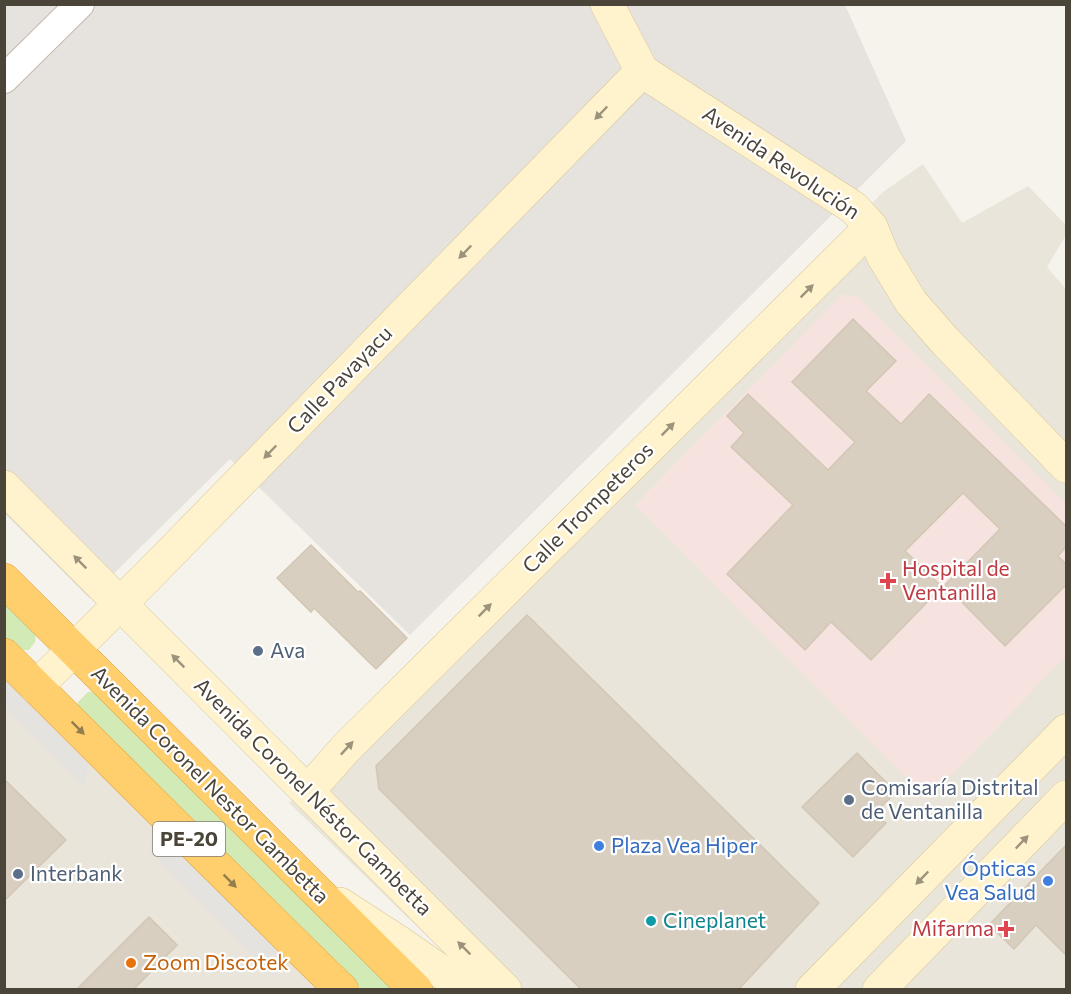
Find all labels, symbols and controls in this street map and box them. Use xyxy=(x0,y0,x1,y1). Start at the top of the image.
street label: Avenida Revolución xyxy=(698,100,865,224)
one-way arrow xyxy=(594,105,608,120)
one-way arrow xyxy=(458,245,472,260)
one-way arrow xyxy=(799,285,813,299)
street label: Calle Pavayacu xyxy=(281,320,397,438)
one-way arrow xyxy=(661,422,675,436)
street label: Calle Trompeteros xyxy=(516,436,657,577)
one-way arrow xyxy=(263,444,277,458)
place label: Hospital de Ventanilla xyxy=(902,555,1010,604)
one-way arrow xyxy=(73,556,87,570)
marker: Hospital de Ventanilla xyxy=(879,572,897,590)
one-way arrow xyxy=(478,604,492,618)
place label: Ava xyxy=(270,637,305,662)
marker: Ava xyxy=(251,644,265,658)
one-way arrow xyxy=(172,654,186,668)
street label: Avenida Coronel Nestor Gambetta xyxy=(87,660,335,908)
street label: Avenida Coronel Néstor Gambetta xyxy=(190,672,438,920)
one-way arrow xyxy=(70,721,85,735)
one-way arrow xyxy=(340,741,353,756)
place label: Comisaría Distrital de Ventanilla xyxy=(861,774,1039,823)
marker: Comisaría Distrital de Ventanilla xyxy=(842,793,856,807)
road number: PE-20 xyxy=(153,822,225,856)
place label: Plaza Vea Hiper xyxy=(611,832,758,857)
one-way arrow xyxy=(1015,836,1029,850)
marker: Plaza Vea Hiper xyxy=(592,839,606,853)
place label: Ópticas Vea Salud xyxy=(944,855,1036,904)
place label: Interbank xyxy=(30,860,123,885)
marker: Interbank xyxy=(11,867,25,881)
one-way arrow xyxy=(916,870,930,884)
one-way arrow xyxy=(223,873,237,887)
marker: Ópticas Vea Salud xyxy=(1041,874,1055,888)
place label: Cineplanet xyxy=(663,907,766,932)
marker: Cineplanet xyxy=(644,914,658,928)
place label: Mifarma xyxy=(912,915,994,940)
marker: Mifarma xyxy=(999,922,1013,936)
one-way arrow xyxy=(457,941,471,955)
place label: Zoom Discotek xyxy=(143,949,289,974)
marker: Zoom Discotek xyxy=(124,956,138,970)

